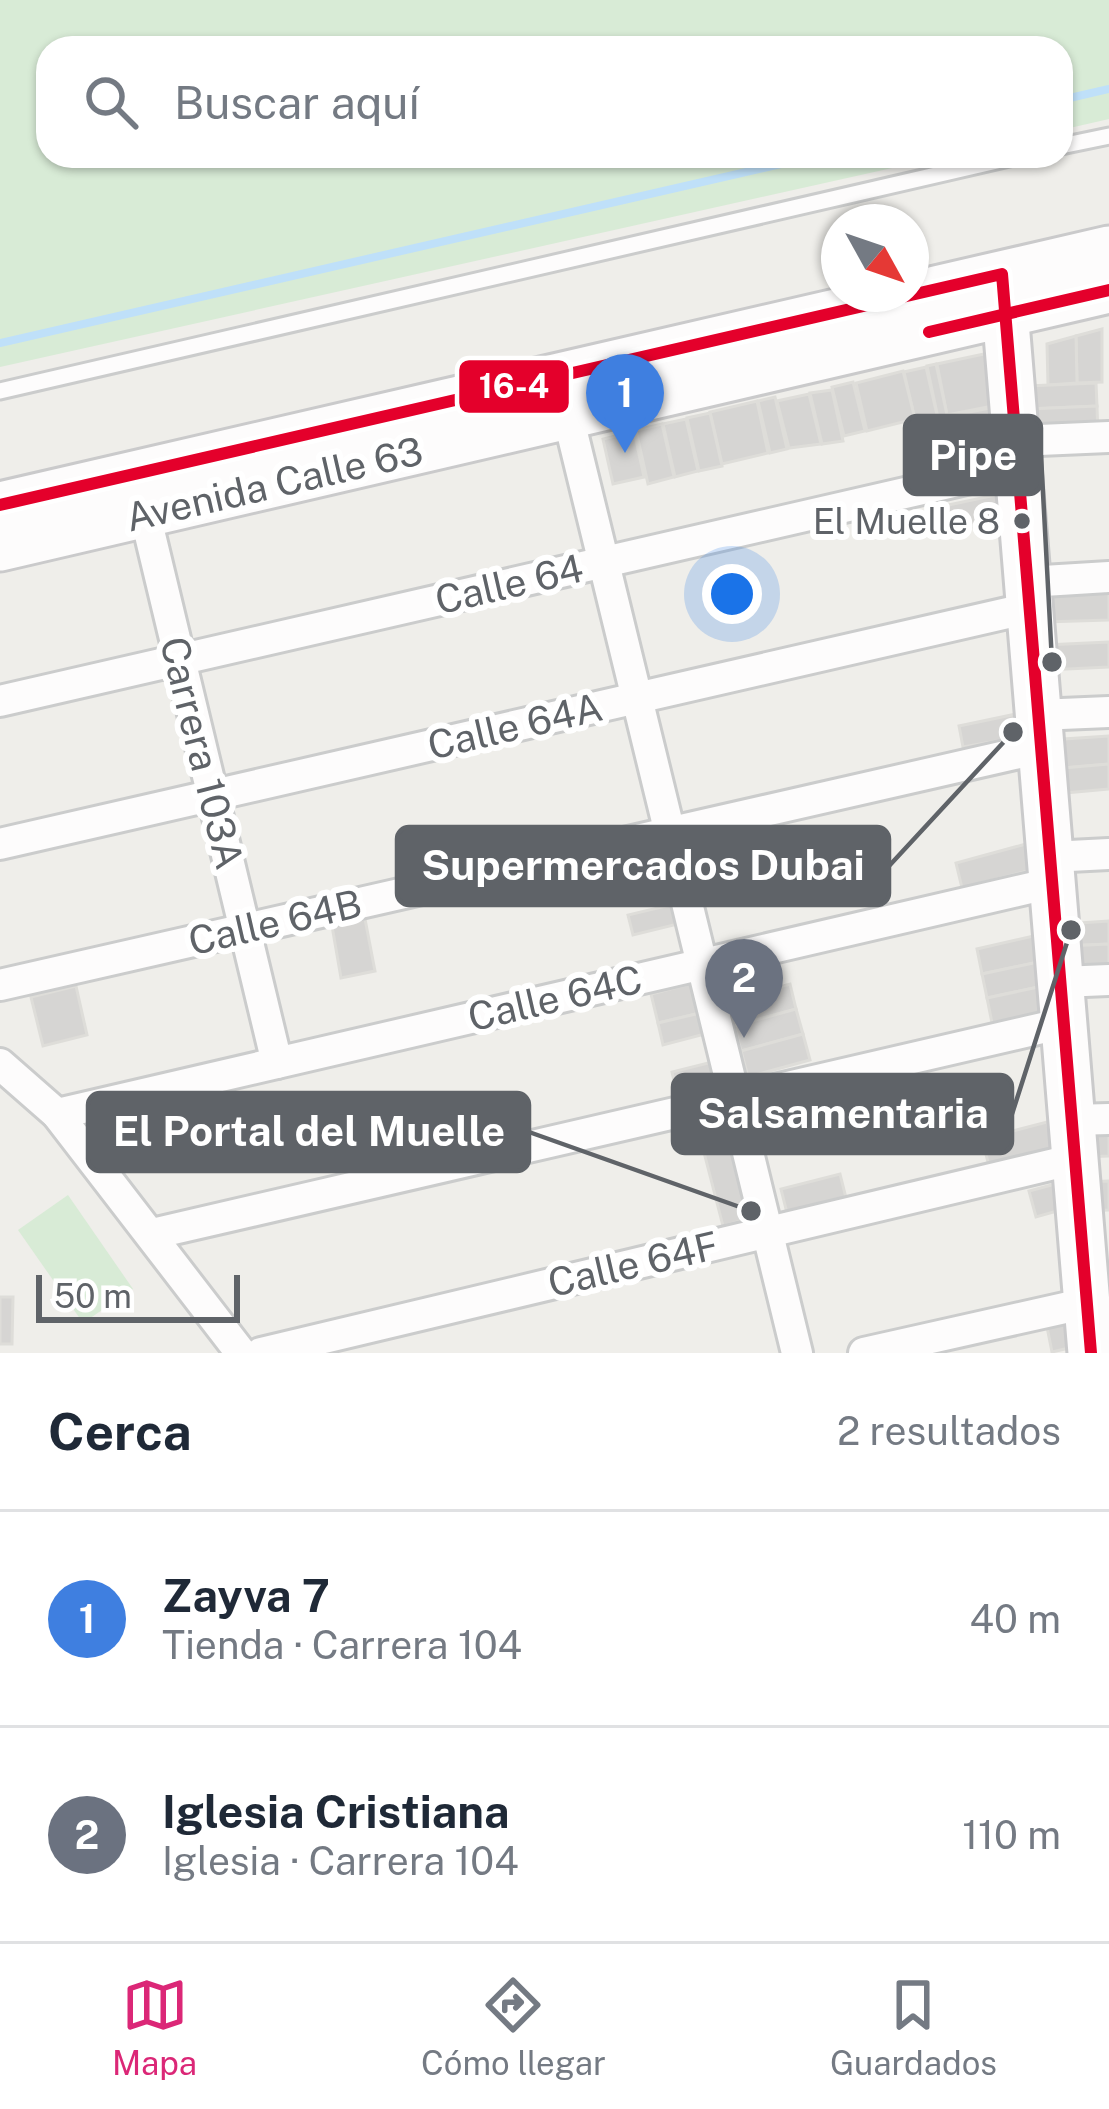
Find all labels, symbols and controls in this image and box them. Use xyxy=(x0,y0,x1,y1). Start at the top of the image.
search box xyxy=(36,36,1073,168)
icon: search xyxy=(78,69,144,135)
text: Buscar aquí xyxy=(174,76,420,129)
north arrow xyxy=(821,204,929,312)
pin: 1 xyxy=(586,354,664,453)
line badge: 16-4 xyxy=(457,358,571,415)
text: 16-4 xyxy=(479,367,549,405)
callout: Pipe xyxy=(905,416,1041,494)
street label: Avenida Calle 63 xyxy=(121,427,427,541)
text: Pipe xyxy=(929,430,1017,479)
place label: El Muelle 8 xyxy=(813,500,1000,542)
marker: El Muelle 8 xyxy=(1011,510,1033,532)
street label: Calle 64 xyxy=(431,545,587,623)
your location xyxy=(702,564,762,624)
street label: Carrera 103A xyxy=(151,632,253,874)
street label: Calle 64A xyxy=(423,684,607,768)
callout: Supermercados Dubai xyxy=(397,827,889,905)
text: Supermercados Dubai xyxy=(421,840,865,889)
street label: Calle 64B xyxy=(184,880,366,964)
pin: 2 xyxy=(705,939,783,1038)
street label: Calle 64C xyxy=(464,956,646,1040)
callout: Salsamentaria xyxy=(673,1075,1012,1153)
text: Salsamentaria xyxy=(697,1088,989,1137)
callout: El Portal del Muelle xyxy=(88,1093,529,1171)
text: El Portal del Muelle xyxy=(113,1106,505,1155)
street label: Calle 64F xyxy=(543,1222,723,1306)
scale bar xyxy=(36,1269,240,1322)
text: 50 m xyxy=(54,1277,132,1315)
text: Cerca xyxy=(48,1402,192,1461)
text: 2 resultados xyxy=(837,1408,1061,1454)
text: Zayva 7 xyxy=(162,1569,330,1622)
text: 1 xyxy=(79,1596,95,1642)
text: 40 m xyxy=(969,1596,1061,1642)
text: Tienda · Carrera 104 xyxy=(162,1622,522,1668)
text: Iglesia Cristiana xyxy=(162,1785,509,1838)
text: 2 xyxy=(75,1812,99,1858)
text: 110 m xyxy=(962,1812,1061,1858)
text: Iglesia · Carrera 104 xyxy=(162,1838,519,1884)
tab: Mapa xyxy=(112,1972,197,2082)
tab: Cómo llegar xyxy=(421,1972,606,2082)
tab: Guardados xyxy=(830,1972,997,2082)

